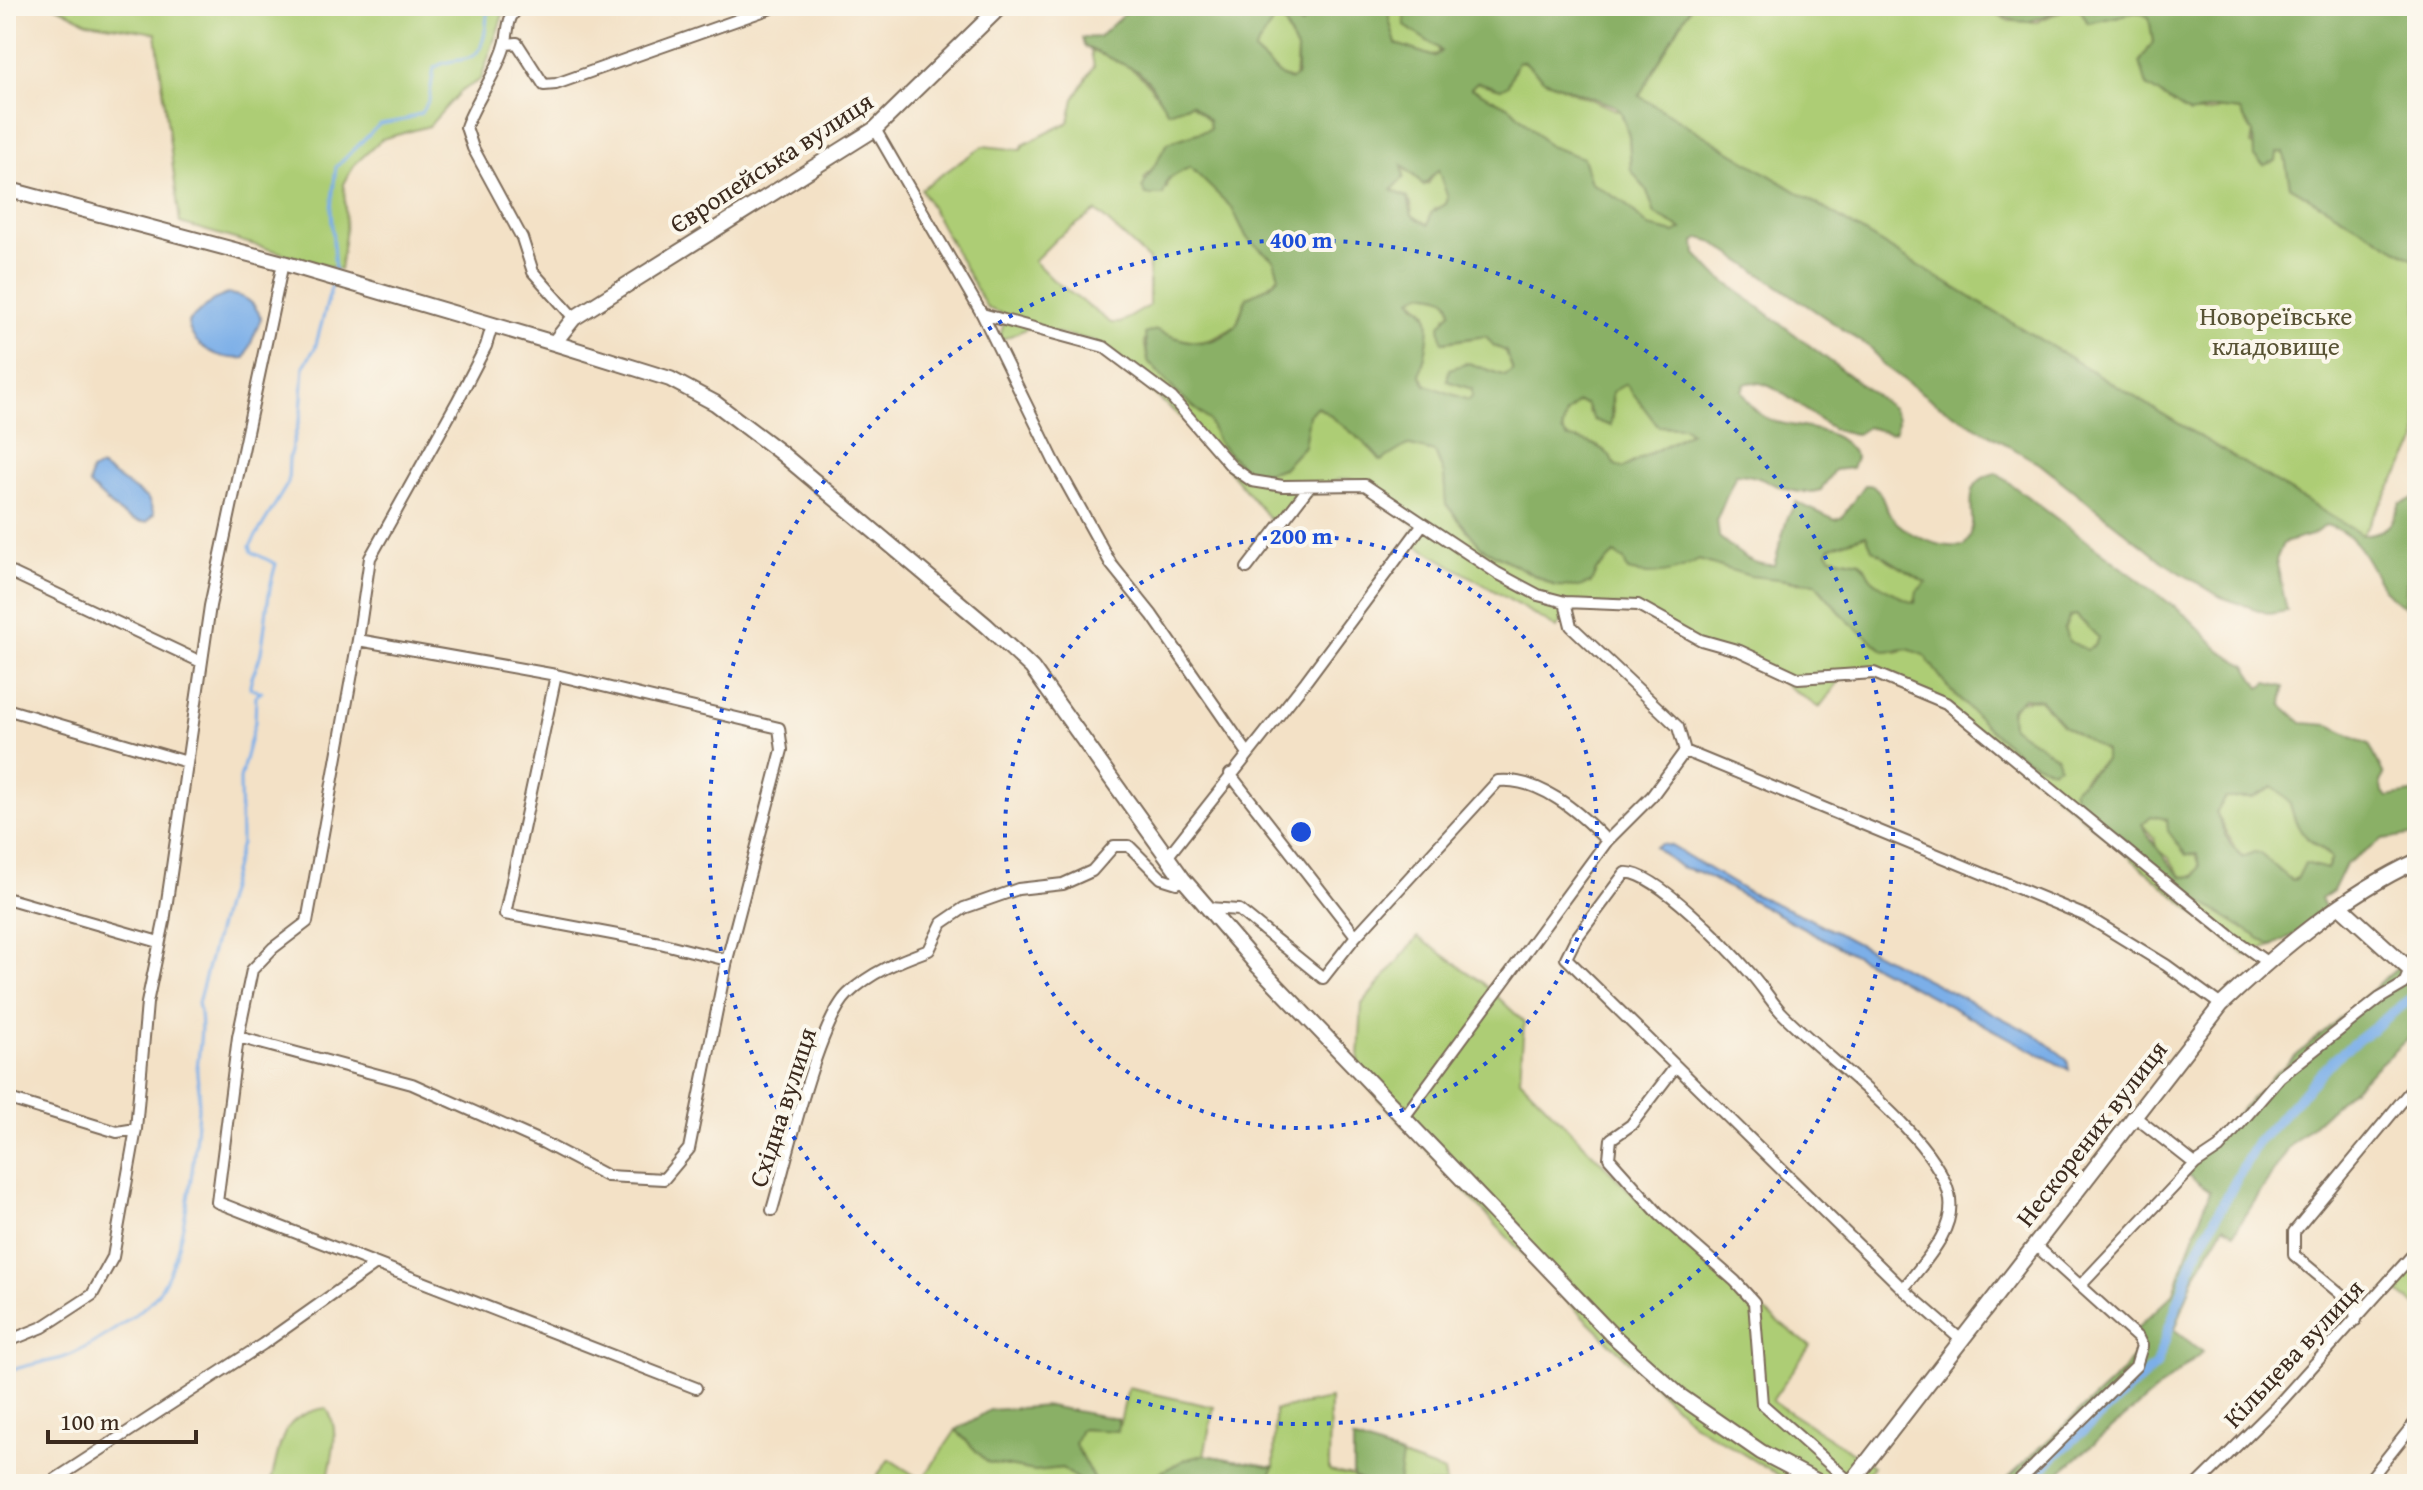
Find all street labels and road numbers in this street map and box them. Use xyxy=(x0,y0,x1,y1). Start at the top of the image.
street label: Європейська вулиця xyxy=(662,81,880,243)
street label: Східна вулиця xyxy=(738,1022,826,1192)
street label: Нескорених вулиця xyxy=(2006,1031,2176,1235)
street label: Кільцева вулиця xyxy=(2214,1270,2372,1436)

